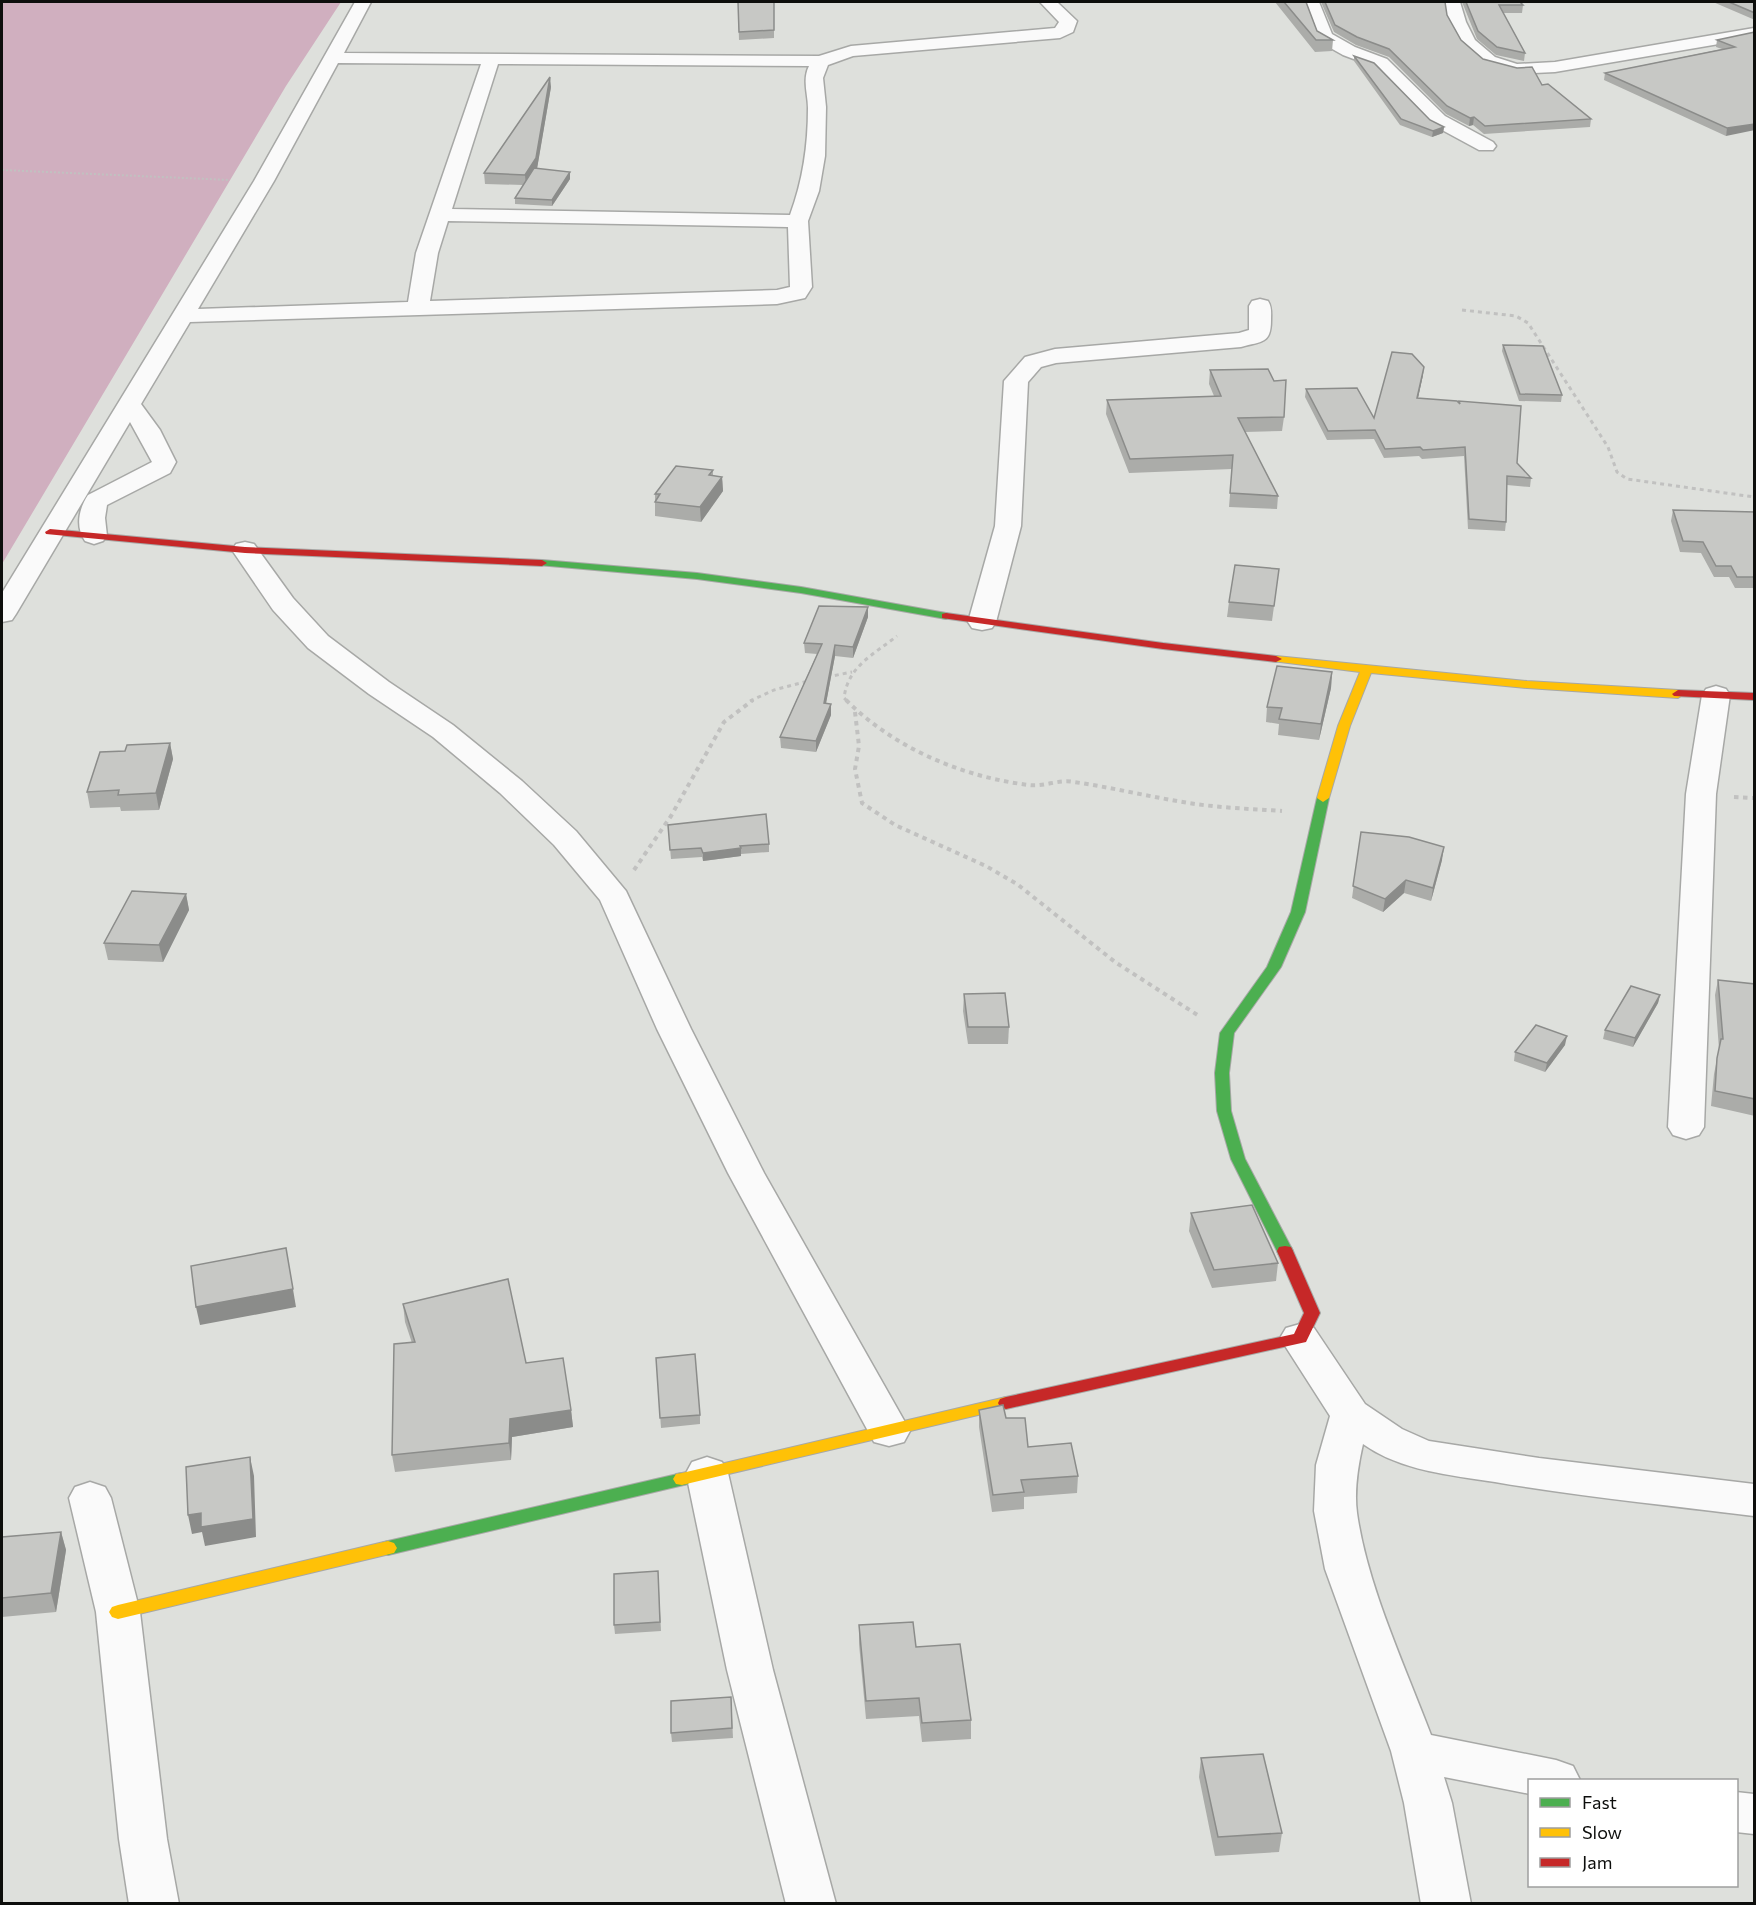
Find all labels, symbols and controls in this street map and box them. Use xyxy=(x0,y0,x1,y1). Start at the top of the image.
legend xyxy=(1528,1779,1738,1887)
text: Fast xyxy=(1582,1791,1617,1813)
text: Slow xyxy=(1582,1821,1622,1843)
text: Jam xyxy=(1582,1851,1612,1873)

